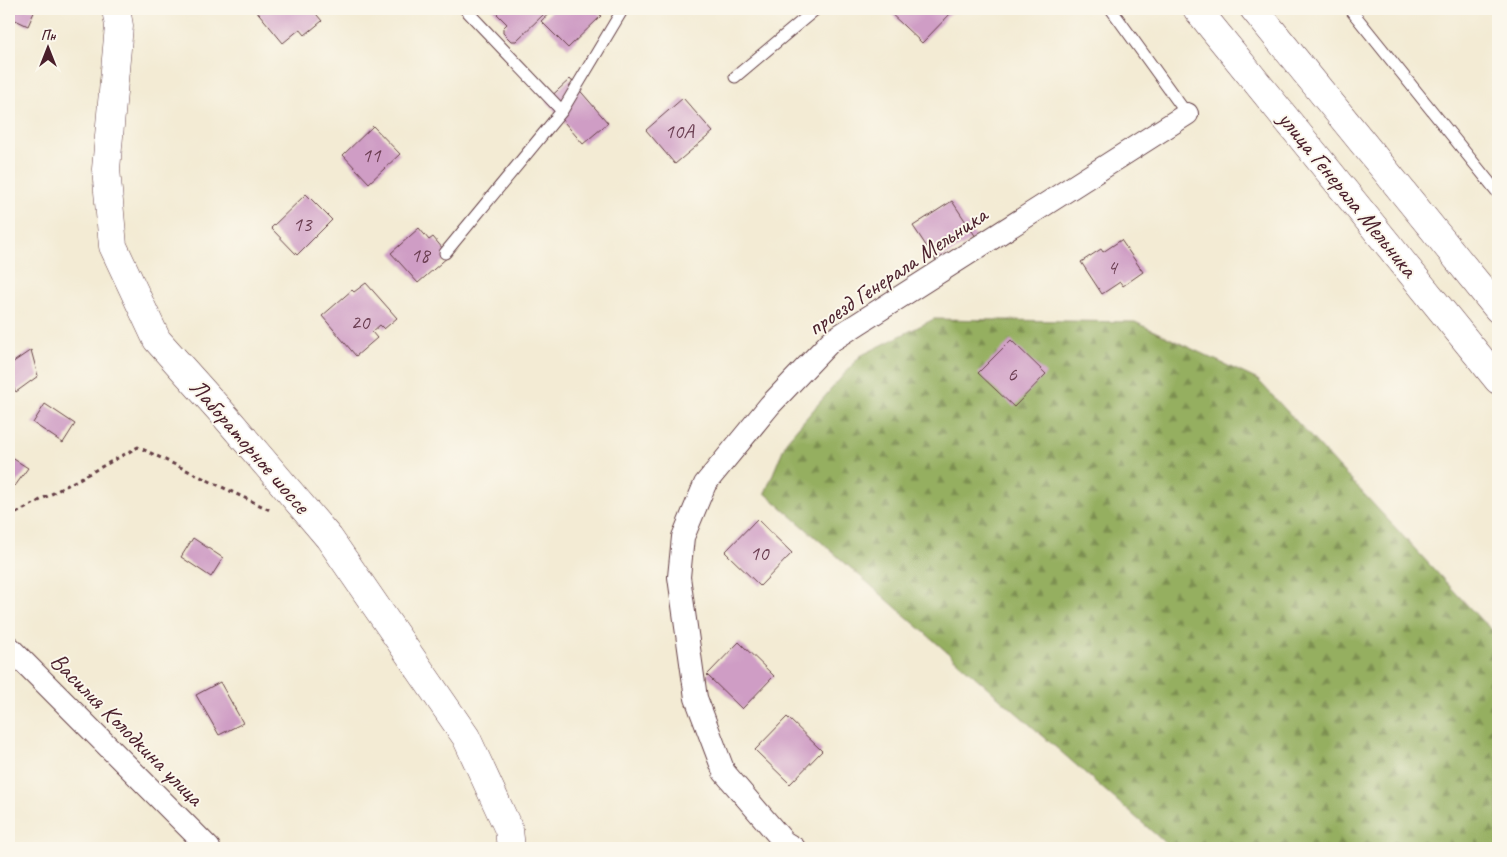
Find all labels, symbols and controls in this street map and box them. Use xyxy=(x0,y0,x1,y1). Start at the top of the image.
north arrow xyxy=(22,22,72,72)
text: Пн xyxy=(41,27,56,44)
street label: улица Генерала Мельника xyxy=(1270,103,1425,284)
house number: 10А xyxy=(664,118,695,144)
house number: 11 xyxy=(362,142,382,168)
street label: проезд Генерала Мельника xyxy=(801,199,994,342)
house number: 13 xyxy=(293,211,313,237)
house number: 18 xyxy=(411,242,432,268)
house number: 4 xyxy=(1107,254,1119,280)
house number: 20 xyxy=(351,309,371,335)
house number: 6 xyxy=(1007,361,1017,387)
street label: Лабораторное шоссе xyxy=(183,372,318,521)
house number: 10 xyxy=(750,540,770,566)
street label: Василия Колодкина улица xyxy=(44,646,211,813)

